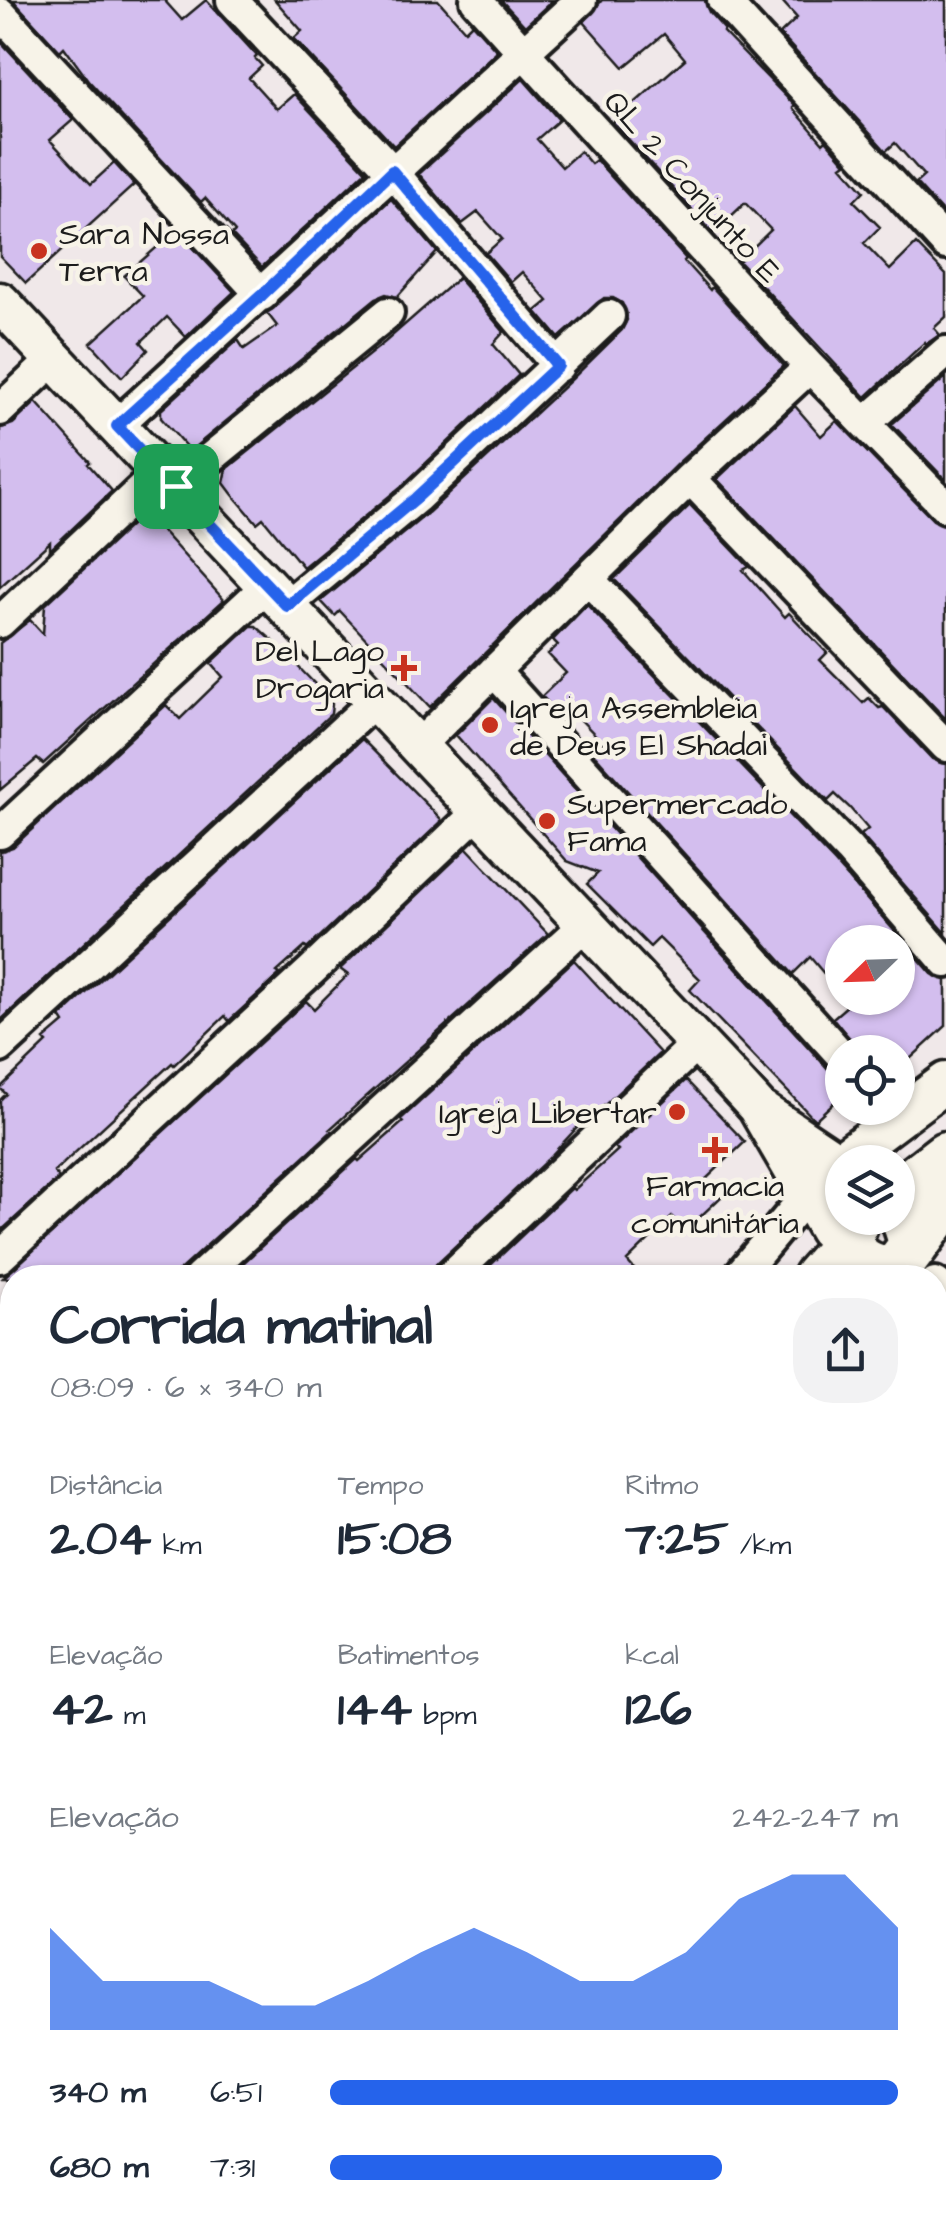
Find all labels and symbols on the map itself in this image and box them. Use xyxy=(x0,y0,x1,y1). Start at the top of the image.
street label: QL 2 Conjunto E xyxy=(593,80,791,294)
place label: Sara Nossa Terra xyxy=(59,212,229,294)
marker: Sara Nossa Terra xyxy=(28,240,50,262)
pin xyxy=(134,444,219,529)
place label: Del Lago Drogaria xyxy=(255,629,384,711)
marker: Del Lago Drogaria xyxy=(393,657,415,679)
place label: Igreja Assembleia de Deus El Shadai xyxy=(510,686,767,768)
marker: Igreja Assembleia de Deus El Shadai xyxy=(479,714,501,736)
place label: Supermercado Fama xyxy=(567,782,787,864)
marker: Supermercado Fama xyxy=(536,810,558,832)
north arrow xyxy=(825,925,915,1015)
place label: Igreja Libertar xyxy=(439,1091,657,1136)
marker: Igreja Libertar xyxy=(666,1101,688,1123)
marker: Farmacia comunitária xyxy=(704,1139,726,1161)
place label: Farmacia comunitária xyxy=(631,1164,799,1246)

